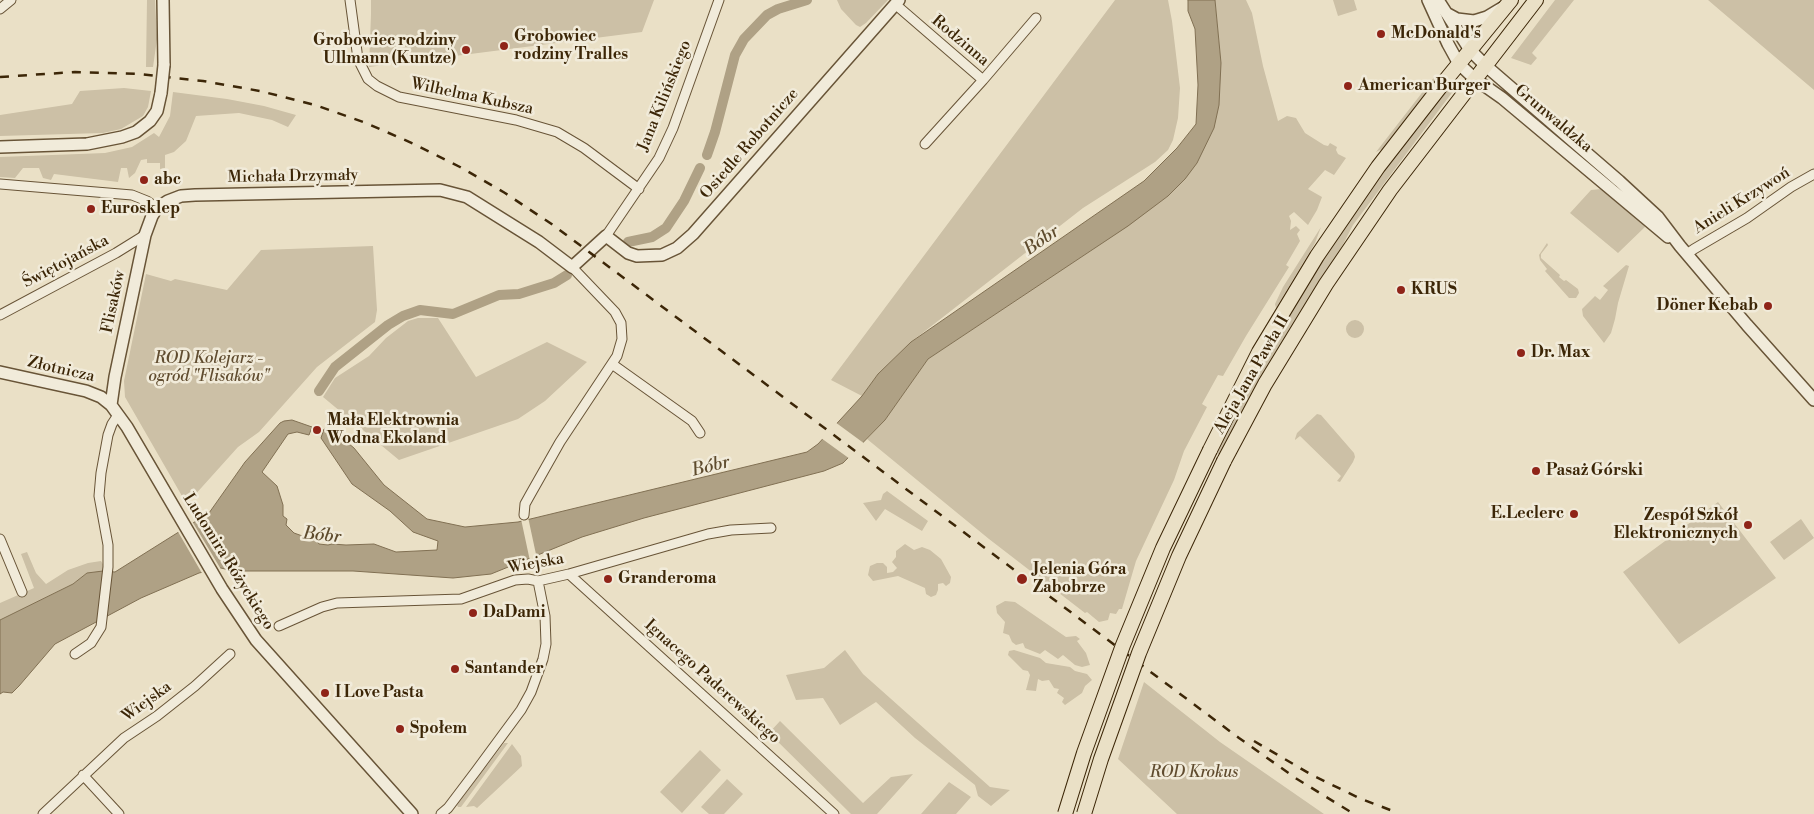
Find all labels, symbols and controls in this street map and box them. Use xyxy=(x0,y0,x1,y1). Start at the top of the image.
street label: Rodzinna xyxy=(927,11,993,71)
place label: McDonald's xyxy=(1391,24,1481,44)
place label: Grobowiec rodziny Tralles xyxy=(514,27,628,65)
marker: McDonald's xyxy=(1375,28,1387,40)
place label: Grobowiec rodziny Ullmann (Kuntze) xyxy=(313,31,456,69)
street label: Jana Kilińskiego xyxy=(634,38,696,154)
marker: Grobowiec rodziny Tralles xyxy=(498,40,510,52)
marker: Grobowiec rodziny Ullmann (Kuntze) xyxy=(460,44,472,56)
street label: Wilhelma Kubsza xyxy=(409,75,535,119)
place label: American Burger xyxy=(1358,76,1491,96)
marker: American Burger xyxy=(1342,80,1354,92)
street label: Grunwaldzka xyxy=(1510,81,1596,157)
street label: Osiedle Robotnicze xyxy=(697,85,803,203)
street label: Anieli Krzywoń xyxy=(1690,164,1794,238)
street label: Michała Drzymały xyxy=(228,166,358,188)
place label: abc xyxy=(154,170,181,190)
marker: abc xyxy=(138,174,150,186)
place label: Eurosklep xyxy=(101,199,180,219)
marker: Eurosklep xyxy=(85,203,97,215)
water label: Bóbr xyxy=(1020,221,1064,261)
street label: Świętojańska xyxy=(20,231,112,293)
street label: Flisaków xyxy=(98,269,130,335)
place label: KRUS xyxy=(1411,280,1457,300)
marker: KRUS xyxy=(1395,284,1407,296)
place label: Döner Kebab xyxy=(1657,296,1758,316)
marker: Döner Kebab xyxy=(1762,300,1774,312)
street label: Aleja Jana Pawła II xyxy=(1210,312,1294,438)
place label: Dr. Max xyxy=(1531,343,1590,363)
marker: Dr. Max xyxy=(1515,347,1527,359)
park label: ROD Kolejarz - ogród "Flisaków" xyxy=(149,349,269,387)
street label: Złotnicza xyxy=(26,353,96,387)
place label: Mała Elektrownia Wodna Ekoland xyxy=(327,411,459,449)
marker: Mała Elektrownia Wodna Ekoland xyxy=(311,424,323,436)
water label: Bóbr xyxy=(690,452,732,482)
place label: Pasaż Górski xyxy=(1546,461,1643,481)
marker: Pasaż Górski xyxy=(1530,465,1542,477)
street label: Ludomira Różyckiego xyxy=(178,490,278,634)
place label: E.Leclerc xyxy=(1491,504,1564,524)
place label: Zespół Szkół Elektronicznych xyxy=(1614,506,1738,544)
marker: E.Leclerc xyxy=(1568,508,1580,520)
marker: Zespół Szkół Elektronicznych xyxy=(1742,519,1754,531)
water label: Bóbr xyxy=(302,523,342,549)
street label: Wiejska xyxy=(506,550,566,578)
place label: Jelenia Góra Zabobrze xyxy=(1033,560,1126,598)
place label: Granderoma xyxy=(618,569,716,589)
marker: Jelenia Góra Zabobrze xyxy=(1015,572,1029,586)
marker: Granderoma xyxy=(602,573,614,585)
place label: DaDami xyxy=(483,603,546,623)
marker: DaDami xyxy=(467,607,479,619)
street label: Ignacego Paderewskiego xyxy=(640,616,784,748)
place label: Santander xyxy=(465,659,544,679)
marker: Santander xyxy=(449,663,461,675)
street label: Wiejska xyxy=(118,678,176,726)
place label: I Love Pasta xyxy=(335,683,424,703)
marker: I Love Pasta xyxy=(319,687,331,699)
place label: Społem xyxy=(410,719,467,739)
marker: Społem xyxy=(394,723,406,735)
park label: ROD Krokus xyxy=(1150,763,1238,783)

